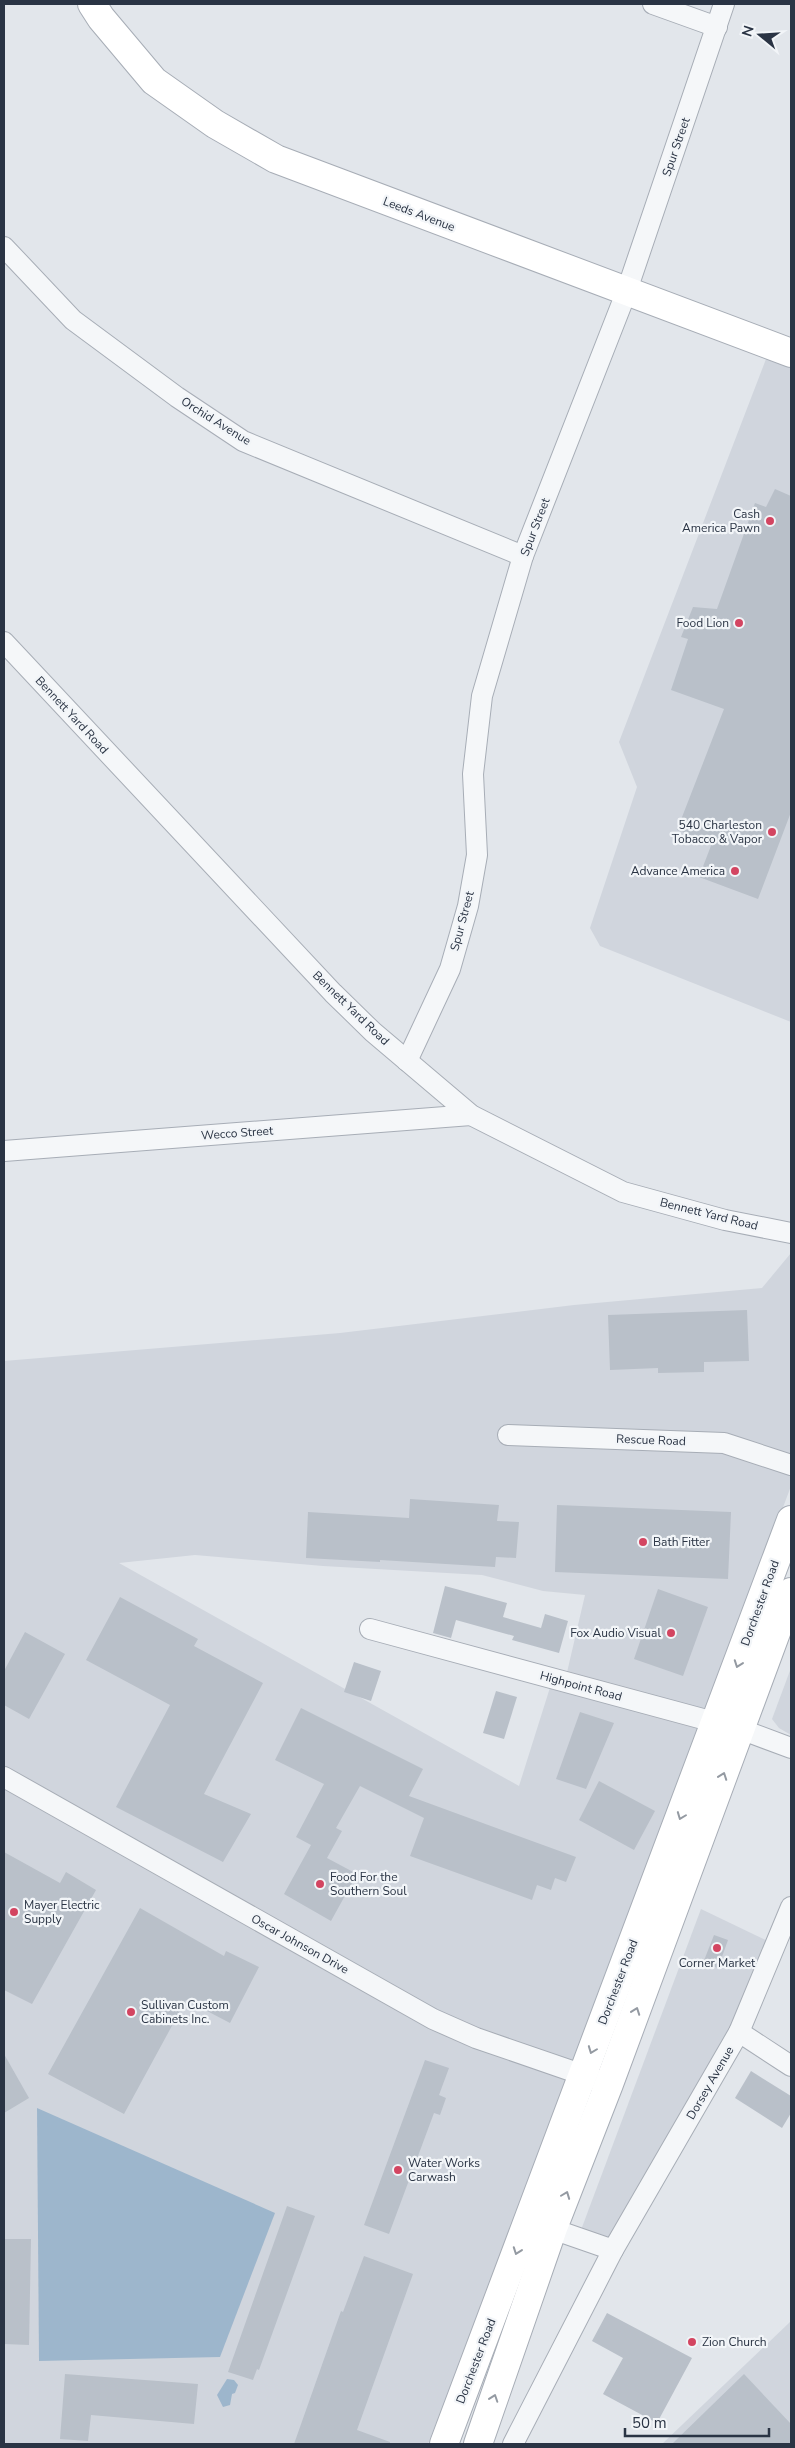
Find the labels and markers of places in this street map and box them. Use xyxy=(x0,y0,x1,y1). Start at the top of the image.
place label: Cash America Pawn xyxy=(682,506,760,536)
marker: Cash America Pawn xyxy=(764,515,776,527)
place label: Food Lion xyxy=(676,615,729,631)
marker: Food Lion xyxy=(733,617,745,629)
place label: 540 Charleston Tobacco & Vapor xyxy=(672,817,763,847)
marker: 540 Charleston Tobacco & Vapor xyxy=(766,826,778,838)
place label: Advance America xyxy=(631,863,725,879)
marker: Advance America xyxy=(729,865,741,877)
place label: Bath Fitter xyxy=(653,1534,710,1550)
marker: Bath Fitter xyxy=(637,1536,649,1548)
place label: Fox Audio Visual xyxy=(570,1625,661,1641)
marker: Fox Audio Visual xyxy=(665,1627,677,1639)
place label: Food For the Southern Soul xyxy=(330,1869,407,1899)
marker: Food For the Southern Soul xyxy=(314,1878,326,1890)
place label: Mayer Electric Supply xyxy=(24,1897,100,1927)
marker: Mayer Electric Supply xyxy=(8,1906,20,1918)
marker: Corner Market xyxy=(711,1942,723,1954)
place label: Corner Market xyxy=(679,1955,756,1971)
place label: Sullivan Custom Cabinets Inc. xyxy=(141,1997,229,2027)
marker: Sullivan Custom Cabinets Inc. xyxy=(125,2006,137,2018)
place label: Water Works Carwash xyxy=(408,2155,480,2185)
marker: Water Works Carwash xyxy=(392,2164,404,2176)
place label: Zion Church xyxy=(702,2334,767,2350)
marker: Zion Church xyxy=(686,2336,698,2348)

